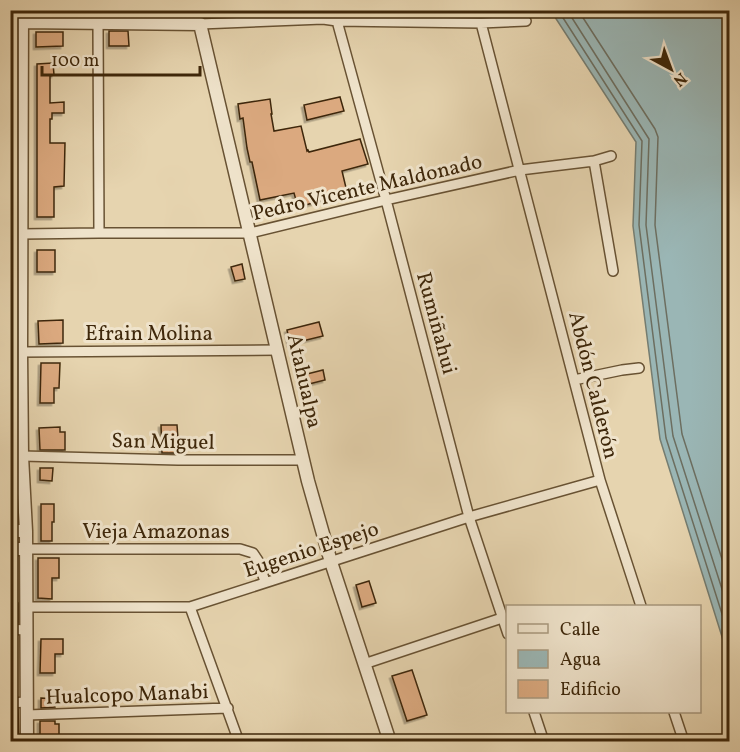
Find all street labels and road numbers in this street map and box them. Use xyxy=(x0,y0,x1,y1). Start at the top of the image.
street label: Pedro Vicente Maldonado xyxy=(249,148,485,229)
street label: Rumiñahui xyxy=(408,269,463,378)
street label: Abdón Calderón xyxy=(560,309,625,462)
street label: Efrain Molina xyxy=(85,320,213,349)
street label: Atahualpa xyxy=(279,331,328,431)
street label: San Miguel xyxy=(111,427,215,458)
street label: Eugenio Espejo xyxy=(240,515,383,586)
street label: Vieja Amazonas xyxy=(82,518,230,547)
street label: Hualcopo Manabi xyxy=(45,678,209,713)

